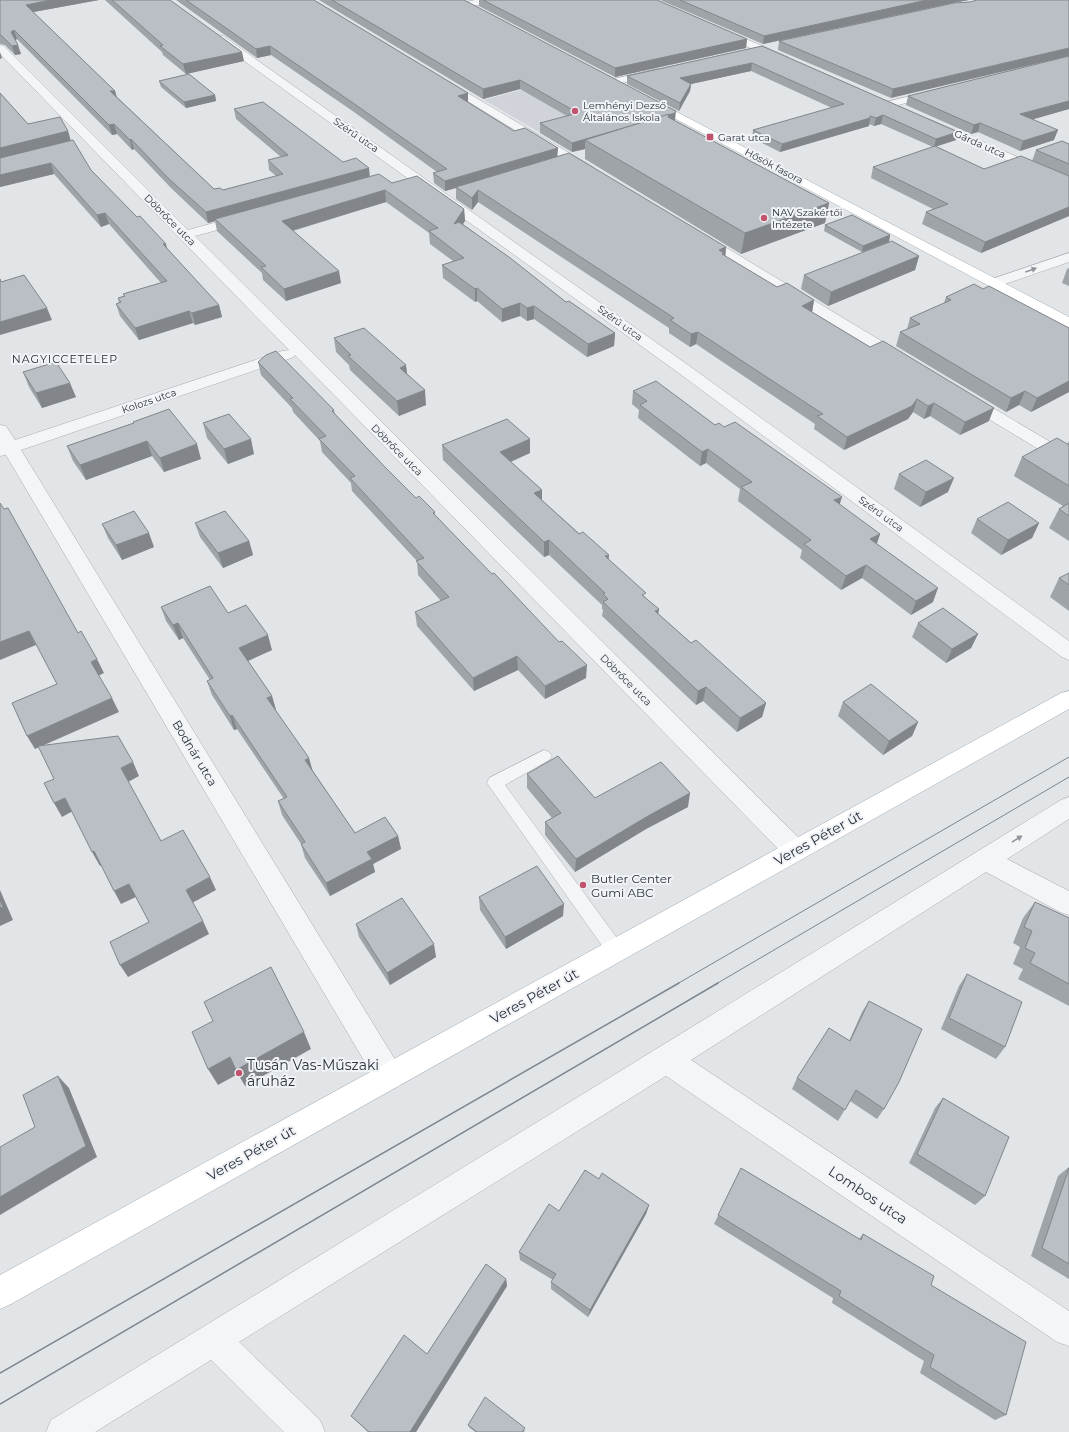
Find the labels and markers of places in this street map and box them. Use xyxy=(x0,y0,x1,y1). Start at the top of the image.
place label: Lemhényi Dezső Általános Iskola xyxy=(583,99,666,124)
marker: Lemhényi Dezső Általános Iskola xyxy=(570,106,580,116)
place label: Garat utca xyxy=(718,131,770,144)
marker: Garat utca xyxy=(705,132,715,142)
place label: NAV Szakértői Intézete xyxy=(772,206,843,231)
marker: NAV Szakértői Intézete xyxy=(759,213,769,223)
place label: Butler Center Gumi ABC xyxy=(591,871,672,900)
marker: Butler Center Gumi ABC xyxy=(578,880,588,890)
place label: Tusán Vas-Műszaki áruház xyxy=(247,1056,379,1090)
marker: Tusán Vas-Műszaki áruház xyxy=(234,1068,244,1078)

